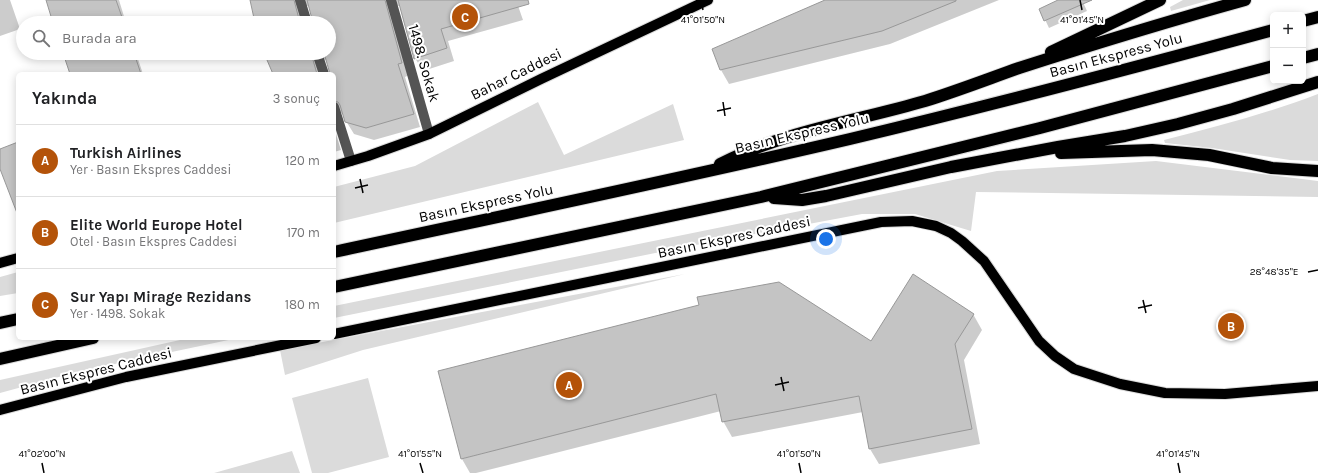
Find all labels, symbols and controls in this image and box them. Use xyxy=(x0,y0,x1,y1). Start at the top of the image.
pin: C xyxy=(452,2,478,32)
map controls xyxy=(1270,12,1306,84)
button: + xyxy=(1270,12,1306,48)
text: 41°01'50"N xyxy=(681,14,725,26)
text: 41°01'45"N xyxy=(1060,14,1104,26)
search box xyxy=(16,16,336,60)
street label: 1498. Sokak xyxy=(404,22,444,104)
icon: search xyxy=(30,27,52,49)
text: Burada ara xyxy=(62,29,137,47)
street label: Basın Ekspress Yolu xyxy=(1047,29,1185,81)
street label: Bahar Caddesi xyxy=(467,44,565,104)
button: − xyxy=(1270,48,1306,84)
text: Yakında xyxy=(32,88,97,108)
text: 3 sonuç xyxy=(273,91,320,106)
street label: Basın Ekspress Yolu xyxy=(733,109,871,157)
text: Turkish Airlines xyxy=(70,144,182,162)
text: A xyxy=(41,153,49,168)
text: 120 m xyxy=(285,153,320,168)
text: Yer · Basın Ekspres Caddesi xyxy=(70,162,231,177)
street label: Basın Ekspress Yolu xyxy=(417,180,555,226)
street label: Basın Ekspres Caddesi xyxy=(656,212,812,262)
text: Elite World Europe Hotel xyxy=(70,216,242,234)
text: B xyxy=(41,225,49,240)
text: 170 m xyxy=(287,225,320,240)
your location xyxy=(816,229,836,249)
text: Otel · Basın Ekspres Caddesi xyxy=(70,234,237,249)
text: 28°48'35"E xyxy=(1250,266,1298,278)
text: Sur Yapı Mirage Rezidans xyxy=(70,288,251,306)
text: C xyxy=(41,297,49,312)
text: 180 m xyxy=(285,297,320,312)
text: Yer · 1498. Sokak xyxy=(70,306,165,321)
pin: B xyxy=(1218,311,1244,341)
street label: Basın Ekspres Caddesi xyxy=(18,343,174,399)
pin: A xyxy=(556,370,582,400)
text: 41°02'00"N xyxy=(18,448,66,460)
text: 41°01'55"N xyxy=(398,448,442,460)
text: 41°01'50"N xyxy=(777,448,821,460)
text: 41°01'45"N xyxy=(1156,448,1200,460)

